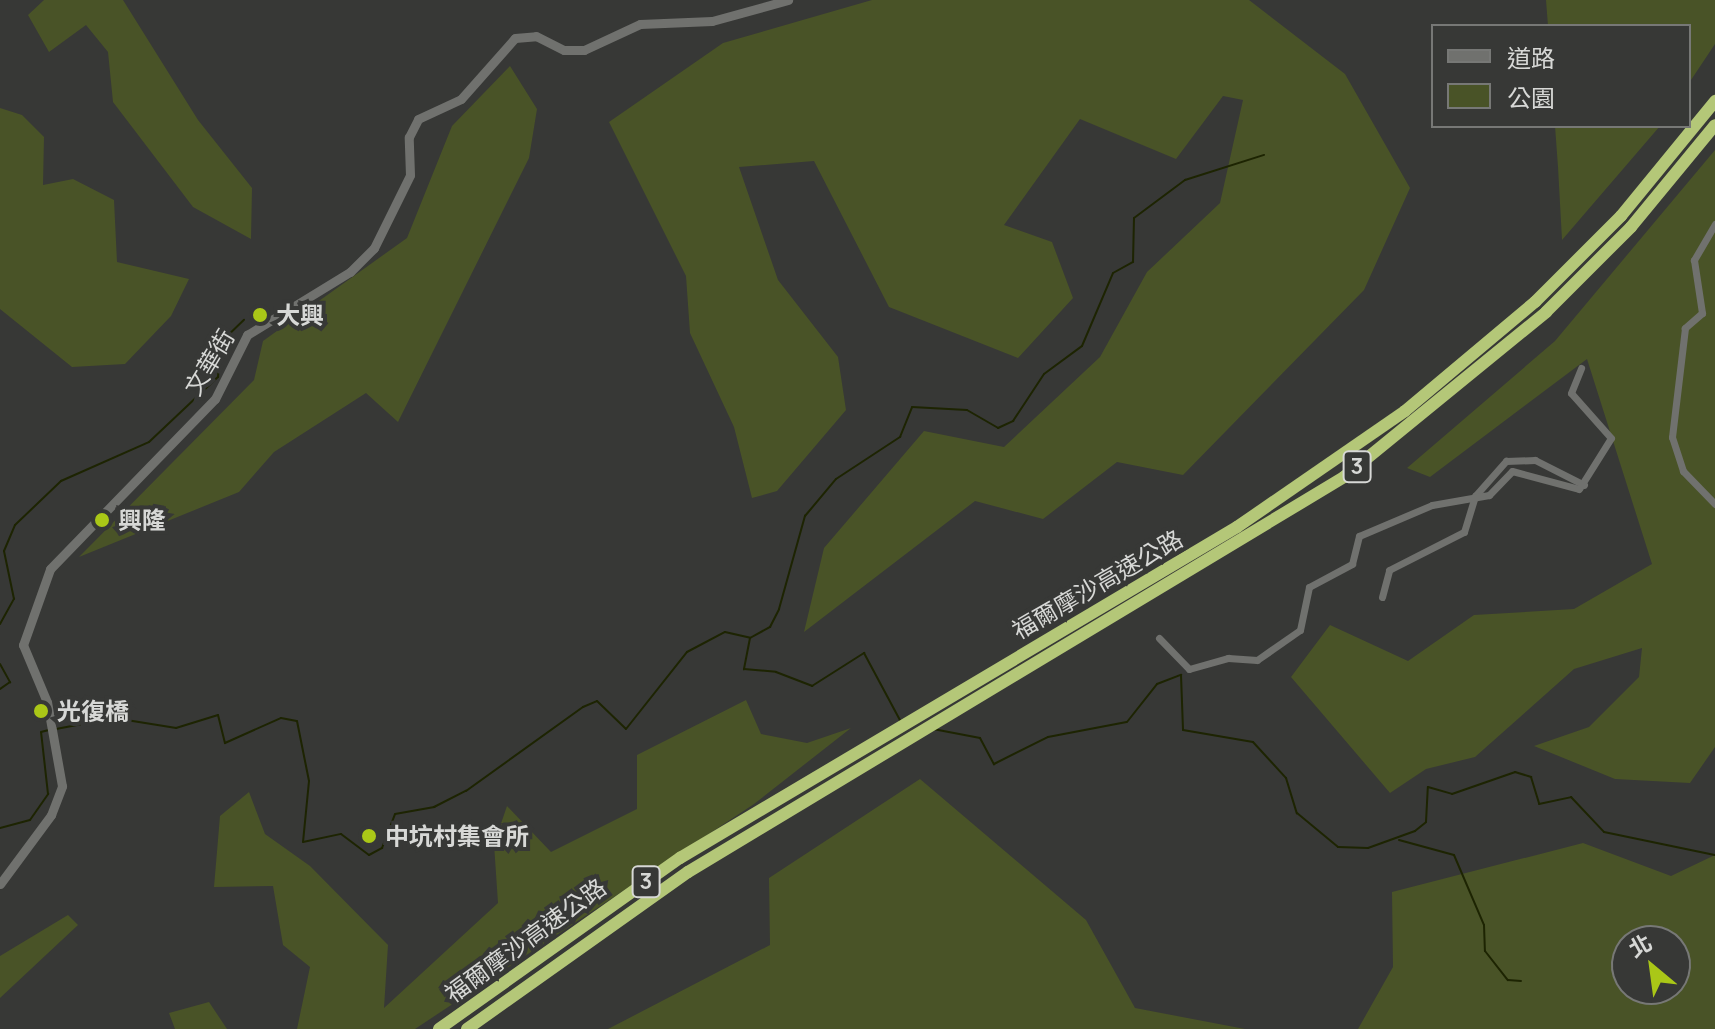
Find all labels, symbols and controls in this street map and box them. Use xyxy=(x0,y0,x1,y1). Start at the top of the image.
legend xyxy=(1431,24,1691,128)
text: 道路 xyxy=(1507,41,1555,74)
text: 公園 xyxy=(1507,81,1555,114)
place label: 大興 xyxy=(276,301,324,329)
marker: 大興 xyxy=(251,306,269,324)
street label: 文華街 xyxy=(178,324,240,400)
road number: 3 xyxy=(1341,449,1373,485)
place label: 興隆 xyxy=(118,506,166,534)
marker: 興隆 xyxy=(93,511,111,529)
street label: 福爾摩沙高速公路 xyxy=(1007,524,1187,644)
place label: 光復橋 xyxy=(57,697,129,725)
marker: 光復橋 xyxy=(32,702,50,720)
place label: 中坑村集會所 xyxy=(385,822,529,850)
marker: 中坑村集會所 xyxy=(360,827,378,845)
road number: 3 xyxy=(630,864,662,900)
street label: 福爾摩沙高速公路 xyxy=(439,872,611,1008)
north arrow xyxy=(1611,925,1691,1005)
text: 北 xyxy=(1623,927,1657,964)

